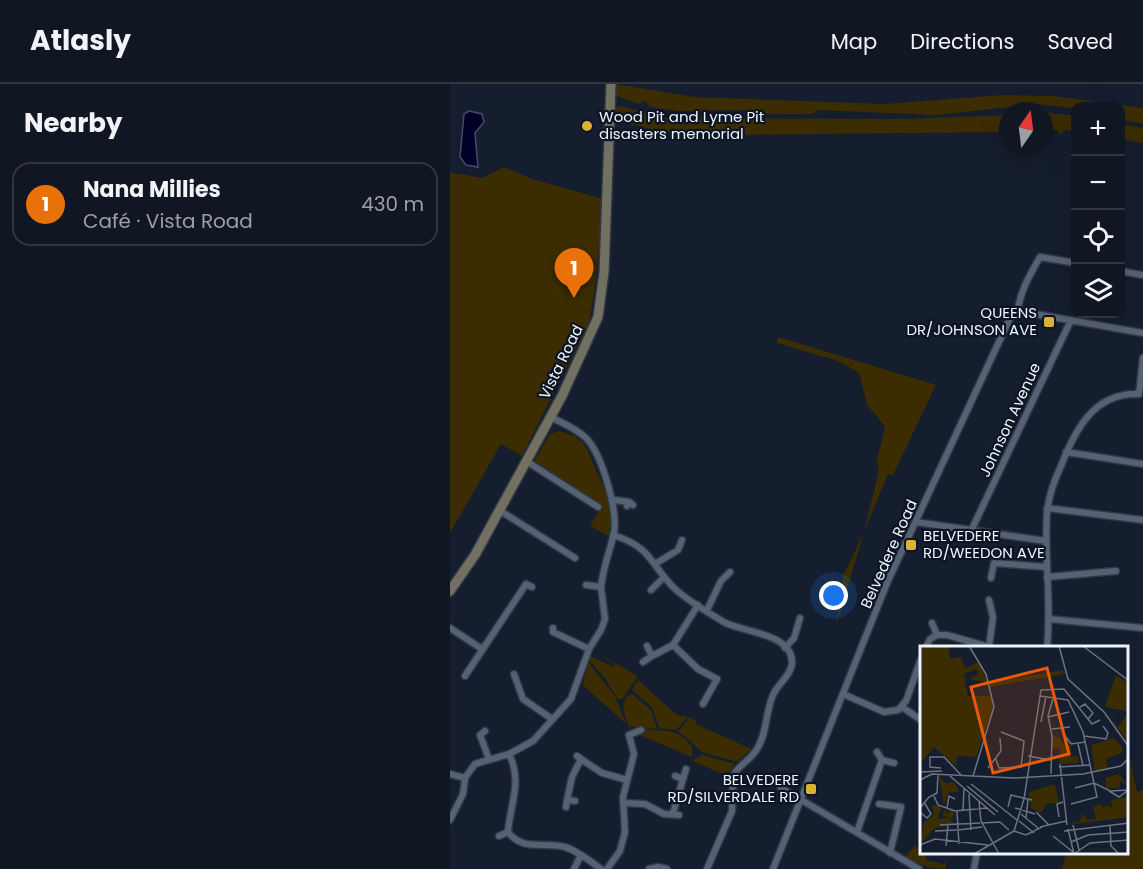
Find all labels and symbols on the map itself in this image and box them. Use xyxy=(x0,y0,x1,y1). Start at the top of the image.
north arrow xyxy=(999,102,1053,156)
place label: Wood Pit and Lyme Pit disasters memorial xyxy=(599,106,764,144)
marker: Wood Pit and Lyme Pit disasters memorial xyxy=(580,119,594,133)
pin: 1 xyxy=(554,248,594,298)
place label: QUEENS DR/JOHNSON AVE xyxy=(906,302,1037,340)
marker: QUEENS DR/JOHNSON AVE xyxy=(1042,315,1056,329)
street label: Vista Road xyxy=(534,321,588,402)
street label: Johnson Avenue xyxy=(974,359,1045,480)
street label: Belvedere Road xyxy=(855,496,922,612)
place label: BELVEDERE RD/WEEDON AVE xyxy=(923,525,1045,563)
marker: BELVEDERE RD/WEEDON AVE xyxy=(904,538,918,552)
your location xyxy=(819,581,848,610)
inset map xyxy=(920,646,1128,854)
place label: BELVEDERE RD/SILVERDALE RD xyxy=(668,769,799,807)
marker: BELVEDERE RD/SILVERDALE RD xyxy=(804,782,818,796)

